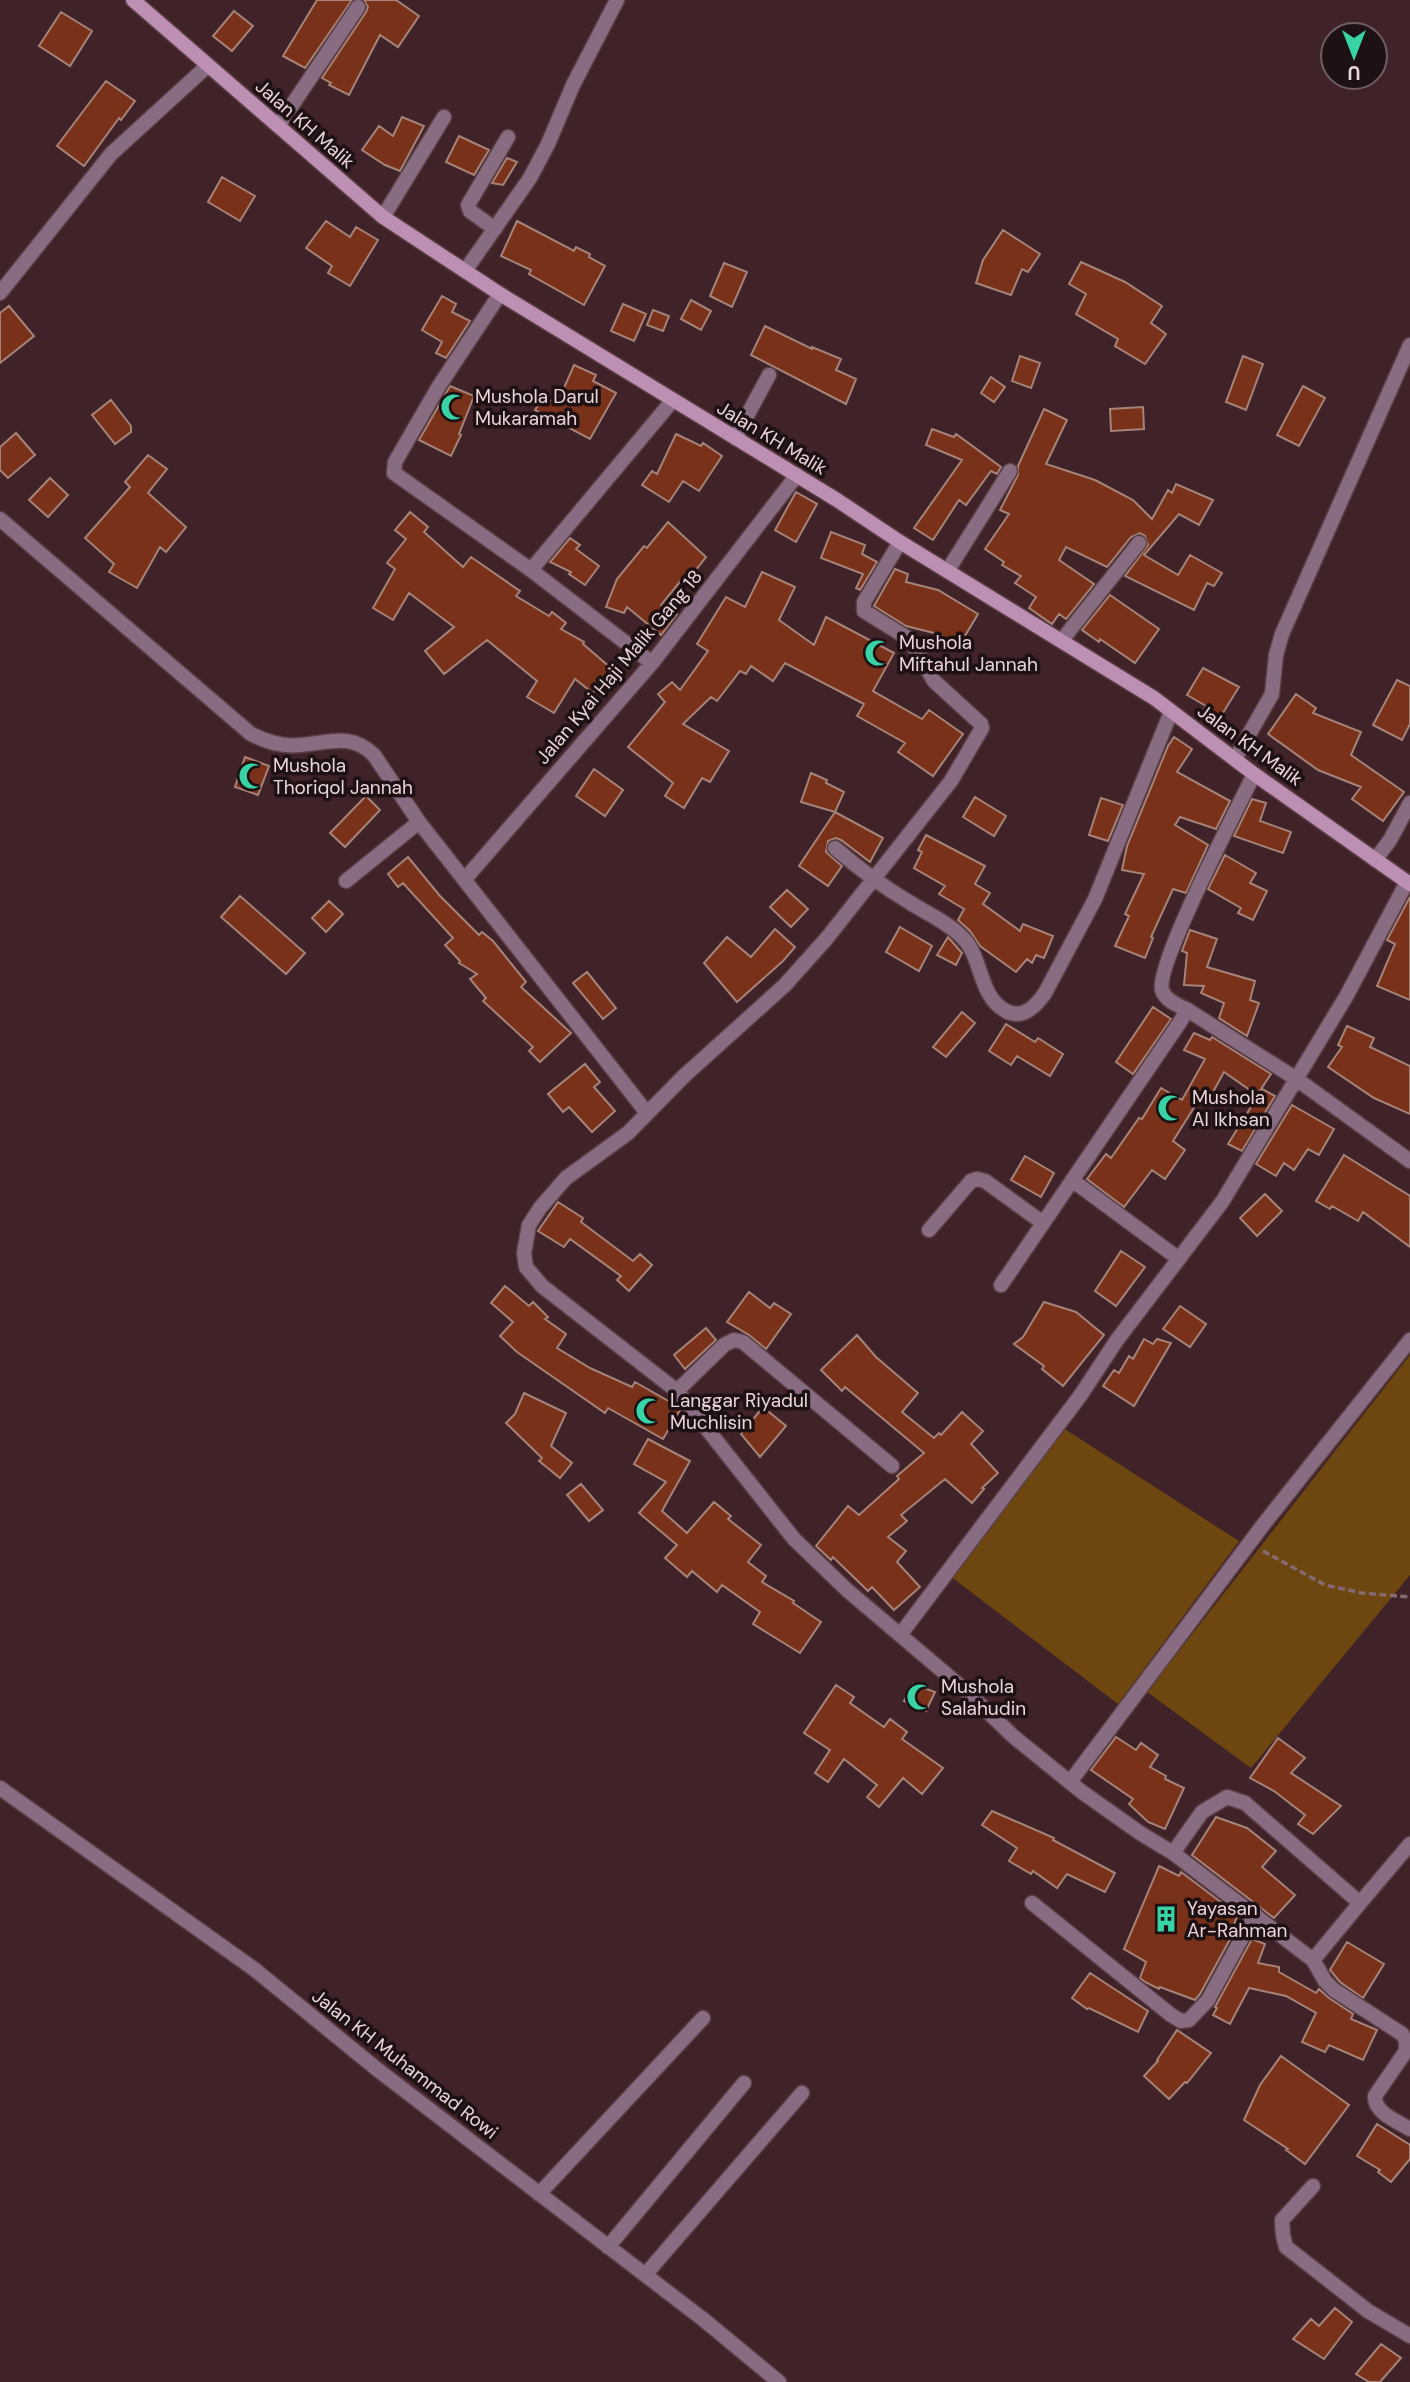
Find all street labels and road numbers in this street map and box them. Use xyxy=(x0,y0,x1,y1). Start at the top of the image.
street label: Jalan KH Malik xyxy=(250,74,360,174)
street label: Jalan KH Malik xyxy=(712,395,832,481)
street label: Jalan Kyai Haji Malik Gang 18 xyxy=(530,565,708,769)
street label: Jalan KH Malik xyxy=(1192,698,1308,792)
street label: Jalan KH Muhammad Rowi xyxy=(307,1984,503,2144)

